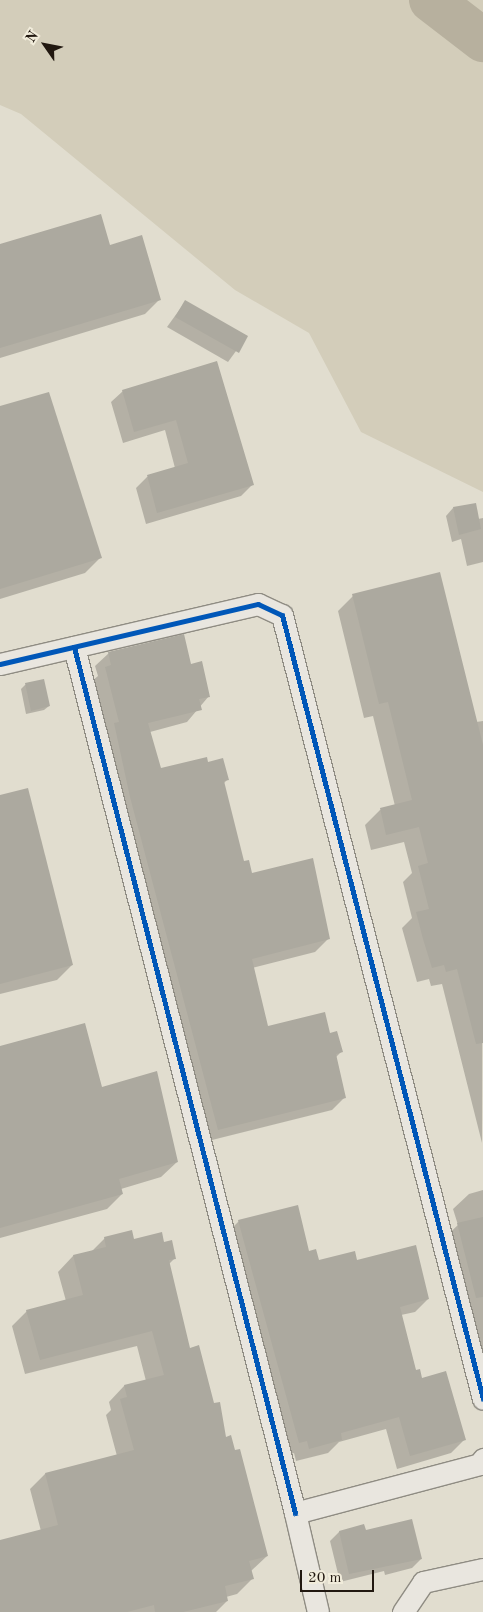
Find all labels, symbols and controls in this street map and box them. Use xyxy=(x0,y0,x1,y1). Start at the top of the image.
north arrow xyxy=(20,20,70,70)
text: N xyxy=(24,29,41,45)
scale bar xyxy=(303,1560,377,1592)
text: 20 m xyxy=(308,1571,342,1586)

